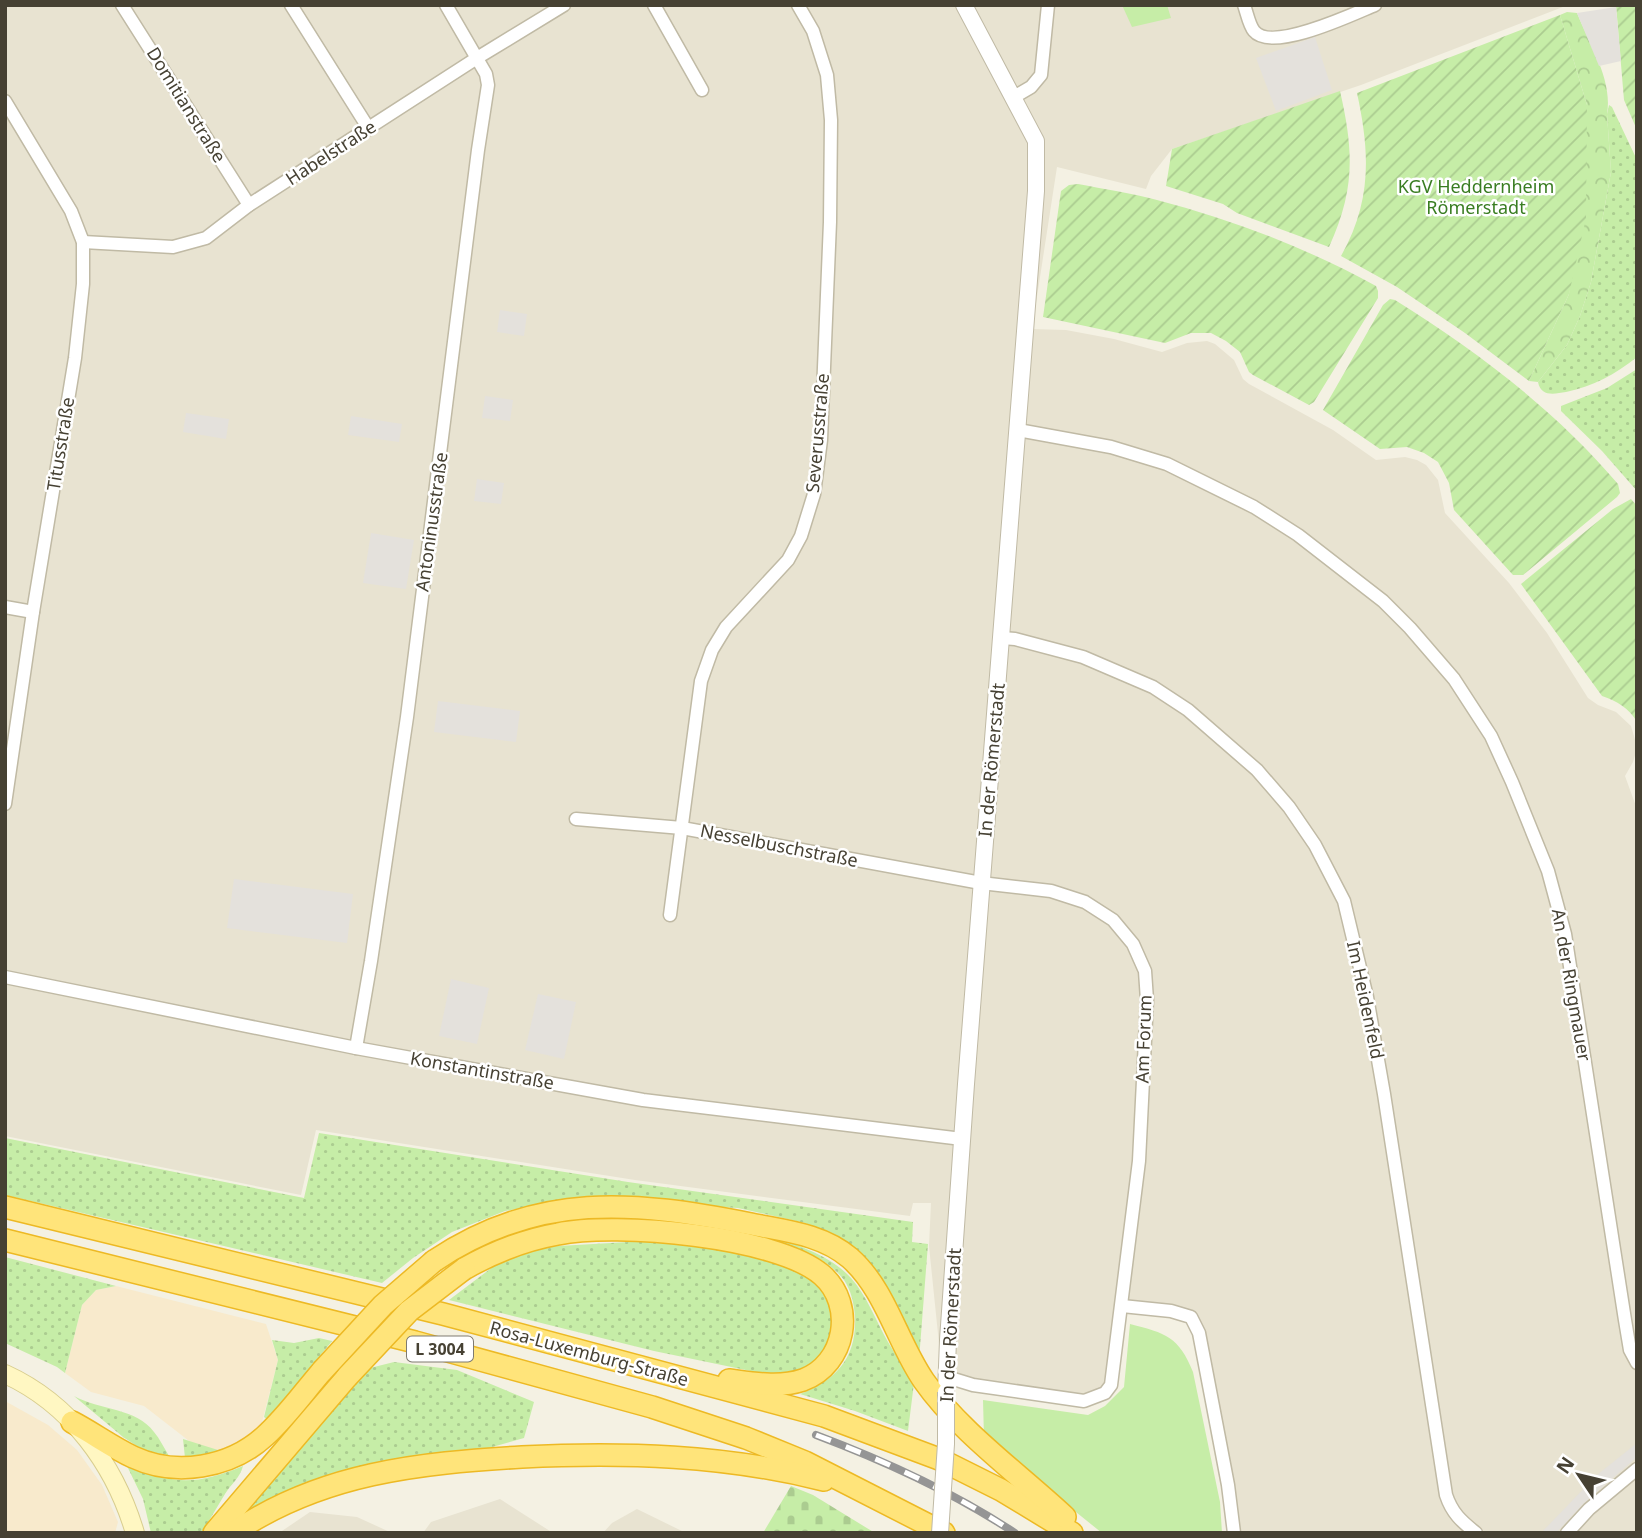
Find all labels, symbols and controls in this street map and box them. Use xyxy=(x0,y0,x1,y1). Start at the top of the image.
street label: Domitianstraße xyxy=(142,42,232,167)
street label: Habelstraße xyxy=(281,114,380,190)
park label: KGV Heddernheim Römerstadt xyxy=(1398,174,1554,219)
street label: Severusstraße xyxy=(800,372,834,494)
street label: Titusstraße xyxy=(41,395,79,492)
street label: Antoninusstraße xyxy=(409,451,453,593)
street label: In der Römerstadt xyxy=(972,681,1010,838)
street label: Nesselbuschstraße xyxy=(698,818,860,872)
street label: An der Ringmauer xyxy=(1547,907,1597,1063)
street label: Im Heidenfeld xyxy=(1342,939,1390,1061)
street label: Am Forum xyxy=(1129,994,1157,1084)
street label: Konstantinstraße xyxy=(408,1046,556,1094)
street label: In der Römerstadt xyxy=(934,1247,966,1403)
street label: Rosa-Luxemburg-Straße xyxy=(487,1315,691,1391)
road number: L 3004 xyxy=(407,1336,473,1362)
north arrow xyxy=(1544,1440,1614,1510)
text: N xyxy=(1550,1451,1580,1479)

